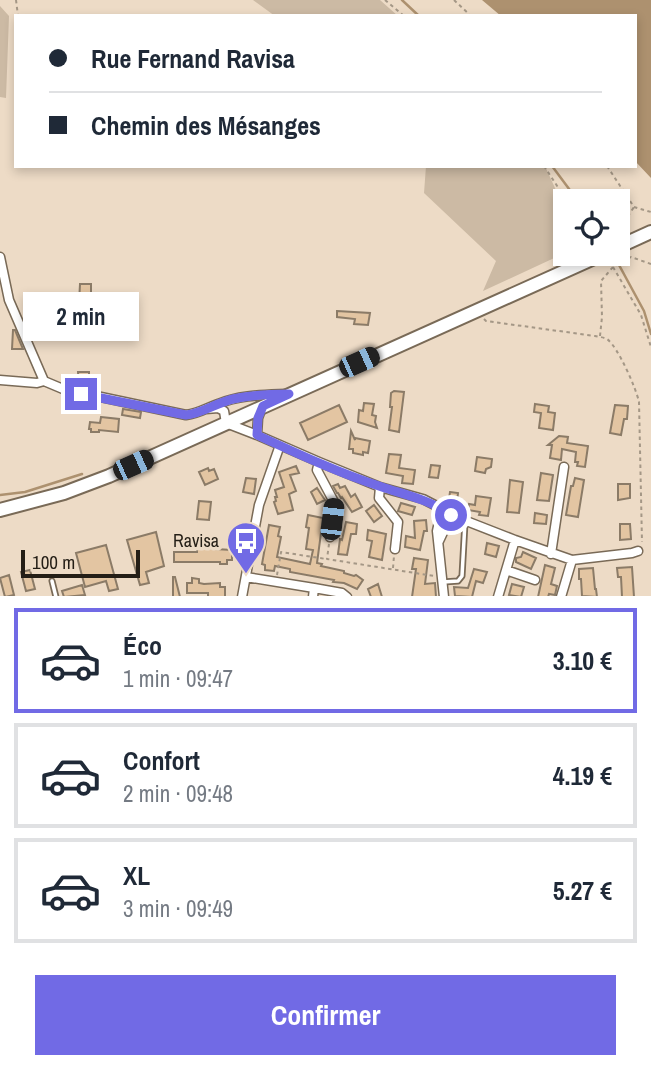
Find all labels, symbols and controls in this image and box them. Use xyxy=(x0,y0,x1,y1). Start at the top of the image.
text: Rue Fernand Ravisa xyxy=(91,41,295,76)
text: Chemin des Mésanges xyxy=(91,108,321,143)
map controls xyxy=(553,189,630,266)
button: locate xyxy=(553,189,630,266)
callout: 2 min xyxy=(23,292,139,342)
text: 2 min xyxy=(56,301,106,332)
car xyxy=(336,344,383,380)
route end xyxy=(65,378,97,410)
car xyxy=(110,447,157,483)
car xyxy=(320,497,345,541)
route start xyxy=(435,499,467,531)
bus stop icon: Ravisa xyxy=(225,520,267,575)
place label: Ravisa xyxy=(173,528,219,553)
scale bar xyxy=(21,548,140,579)
text: 100 m xyxy=(32,549,75,575)
text: Éco xyxy=(123,628,162,663)
icon: car xyxy=(39,629,102,692)
text: 3.10 € xyxy=(553,643,612,678)
text: 1 min · 09:47 xyxy=(123,663,233,694)
text: Confort xyxy=(123,743,200,778)
icon: car xyxy=(39,744,102,807)
text: 4.19 € xyxy=(553,758,612,793)
text: 2 min · 09:48 xyxy=(123,778,233,809)
text: XL xyxy=(123,858,150,893)
icon: car xyxy=(39,859,102,922)
text: 5.27 € xyxy=(553,873,612,908)
text: 3 min · 09:49 xyxy=(123,893,233,924)
button: Confirmer xyxy=(35,975,616,1055)

